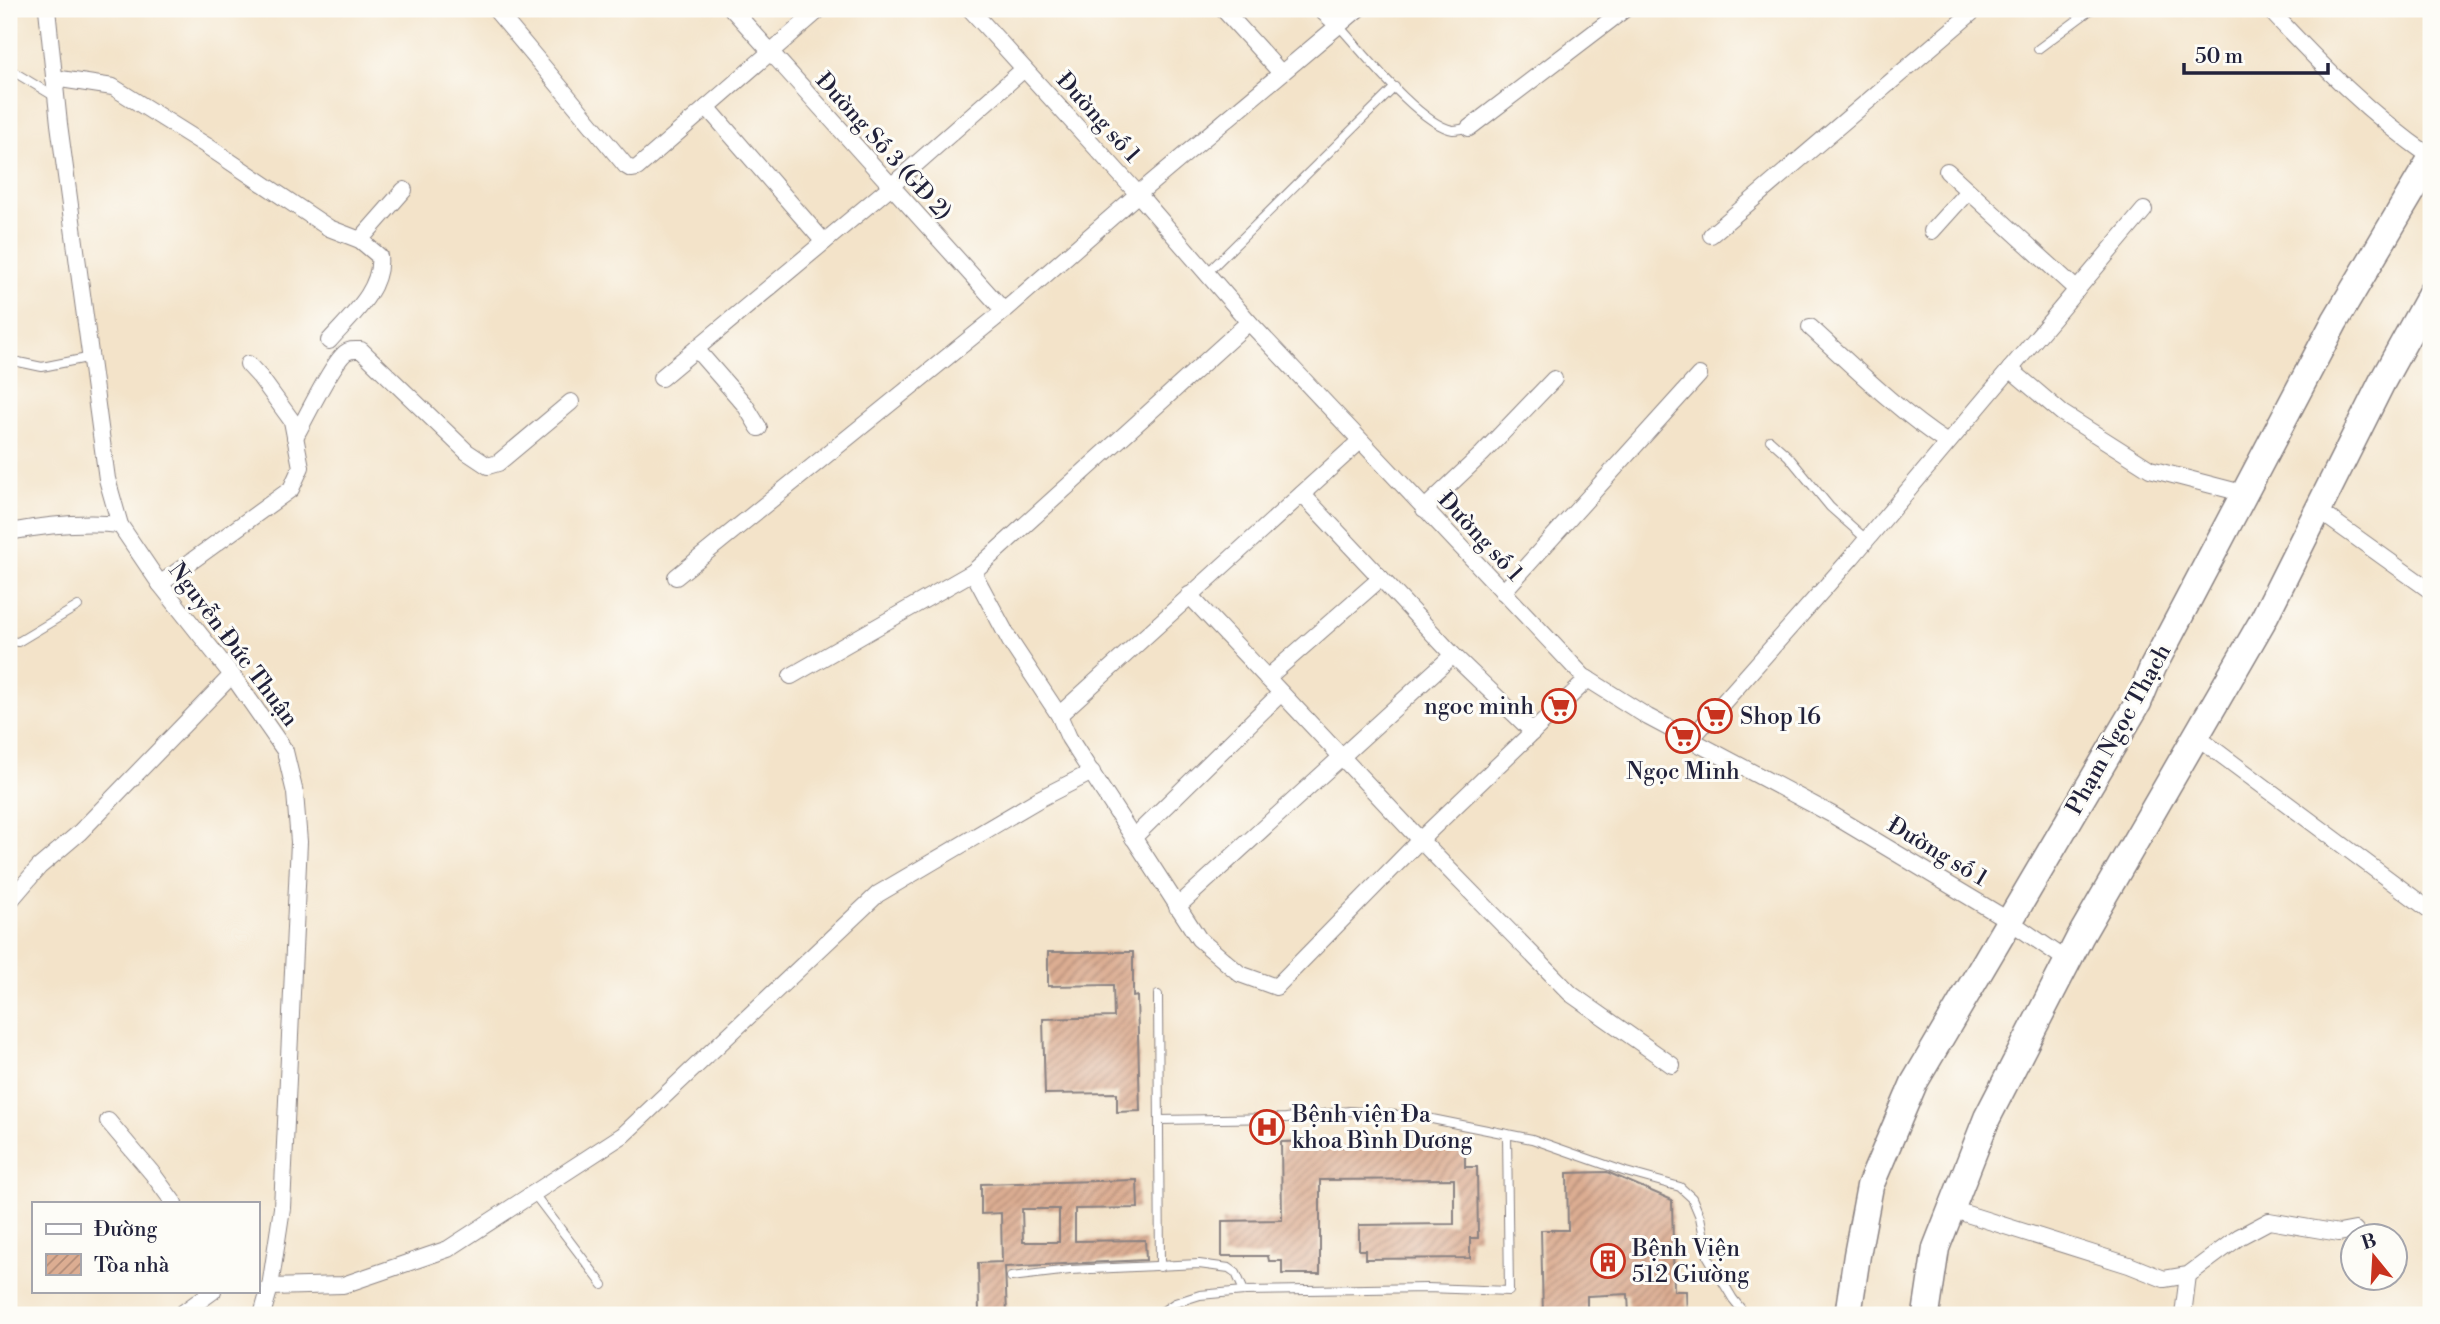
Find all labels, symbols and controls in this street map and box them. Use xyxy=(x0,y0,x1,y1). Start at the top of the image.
scale bar xyxy=(2184,32,2328,76)
text: 50 m xyxy=(2195,44,2243,70)
street label: Đường Số 3 (GĐ 2) xyxy=(809,67,957,226)
street label: Đường số 1 xyxy=(1050,67,1146,169)
street label: Đường số 1 xyxy=(1432,486,1529,587)
street label: Nguyễn Đức Thuận xyxy=(162,557,304,732)
street label: Phạm Ngọc Thạch xyxy=(2060,639,2177,820)
supermarket icon: ngoc minh xyxy=(1540,687,1578,725)
place label: ngoc minh xyxy=(1424,693,1534,721)
supermarket icon: Shop 16 xyxy=(1696,697,1734,735)
place label: Shop 16 xyxy=(1740,703,1821,731)
supermarket icon: Ngọc Minh xyxy=(1664,717,1702,755)
place label: Ngọc Minh xyxy=(1626,758,1740,786)
street label: Đường số 1 xyxy=(1882,811,1993,893)
place label: Bệnh viện Đa khoa Bình Dương xyxy=(1291,1101,1473,1155)
hospital icon: Bệnh viện Đa khoa Bình Dương xyxy=(1248,1108,1286,1146)
legend xyxy=(32,1202,259,1292)
text: Đường xyxy=(94,1217,158,1243)
north arrow xyxy=(2338,1222,2408,1292)
text: B xyxy=(2359,1228,2380,1255)
place label: Bệnh Viện 512 Giường xyxy=(1631,1235,1749,1289)
building icon: Bệnh Viện 512 Giường xyxy=(1589,1242,1627,1280)
text: Tòa nhà xyxy=(94,1253,170,1279)

